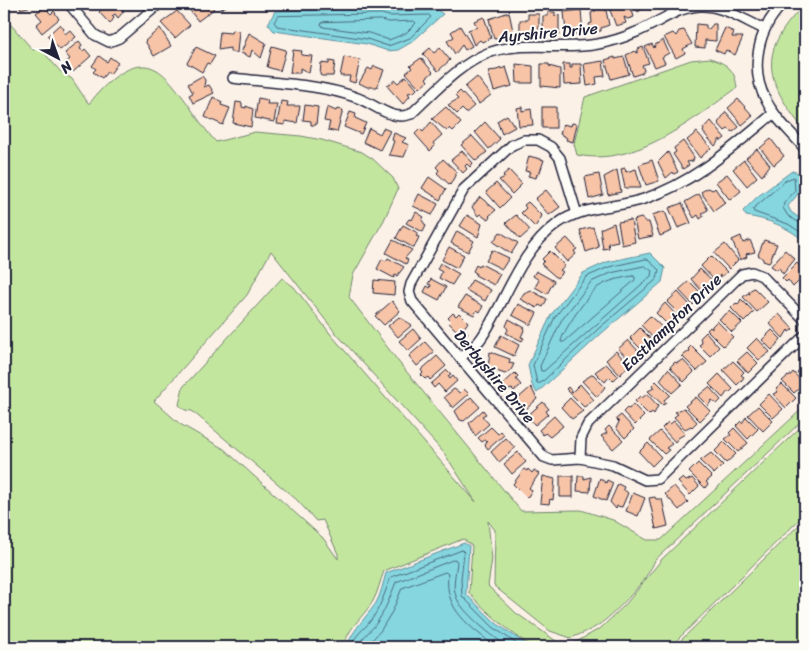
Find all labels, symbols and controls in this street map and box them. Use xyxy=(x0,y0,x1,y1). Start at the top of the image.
street label: Ayrshire Drive xyxy=(496,14,599,51)
north arrow xyxy=(32,32,82,82)
text: N xyxy=(54,54,79,80)
street label: Easthampton Drive xyxy=(614,266,729,379)
street label: Derbyshire Drive xyxy=(446,323,543,430)

